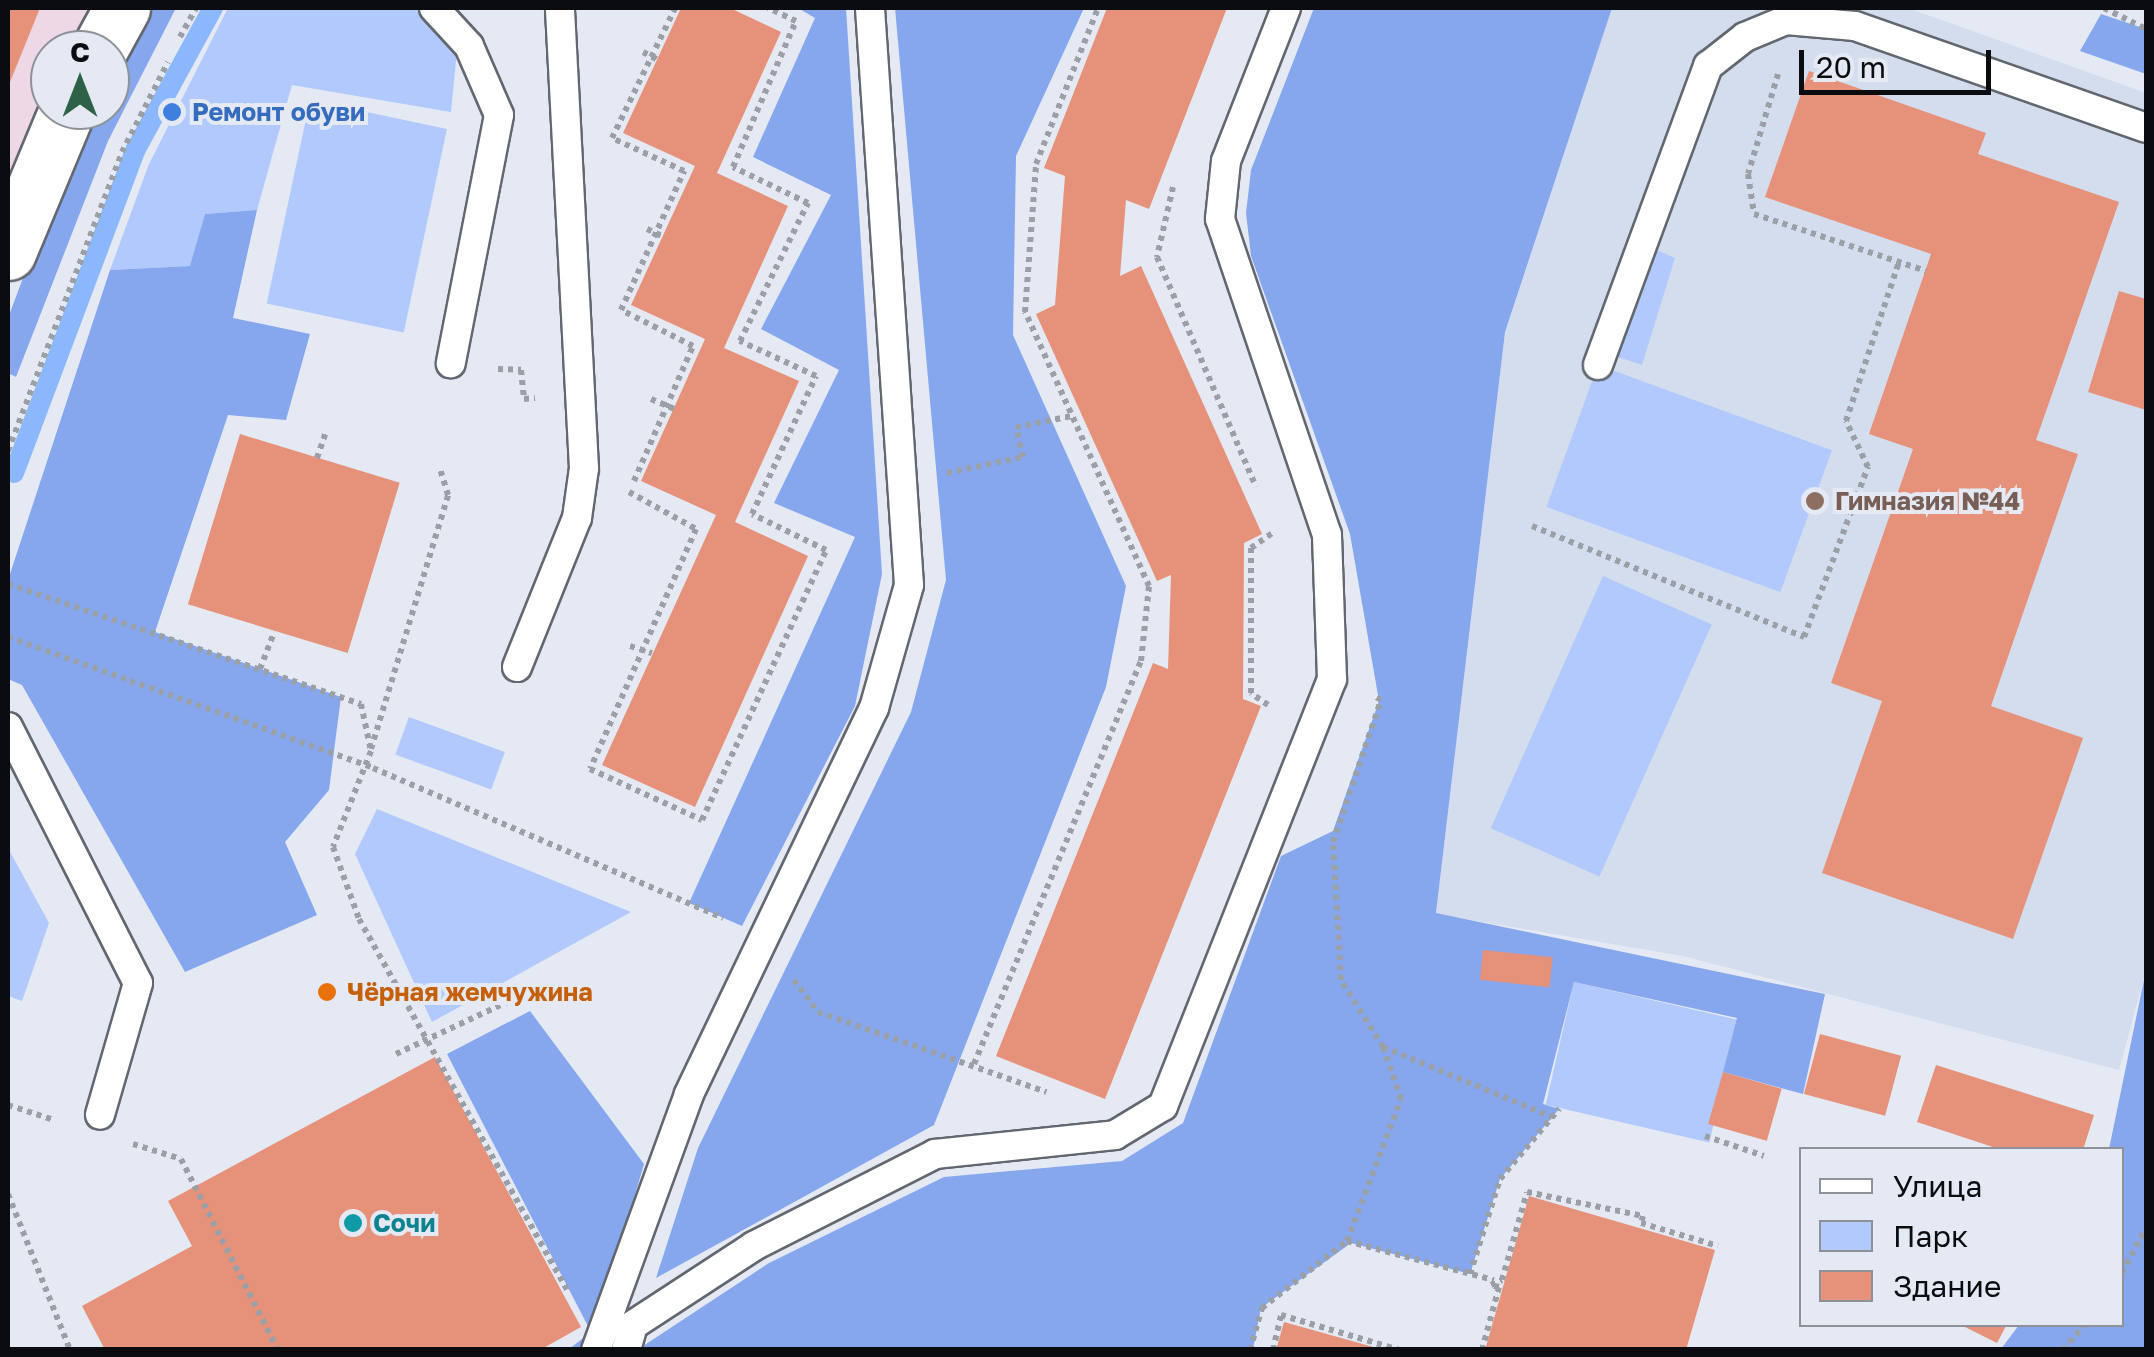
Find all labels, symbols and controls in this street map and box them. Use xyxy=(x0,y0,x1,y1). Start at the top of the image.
north arrow xyxy=(30,30,130,130)
scale bar xyxy=(1804,30,1996,92)
text: С xyxy=(70,35,90,68)
text: 20 m xyxy=(1816,49,1886,85)
place label: Ремонт обуви xyxy=(192,97,365,127)
marker: Ремонт обуви xyxy=(161,101,183,123)
place label: Гимназия №44 xyxy=(1835,486,2020,516)
marker: Гимназия №44 xyxy=(1804,490,1826,512)
place label: Чёрная жемчужина xyxy=(347,977,593,1007)
marker: Чёрная жемчужина xyxy=(316,981,338,1003)
legend xyxy=(1799,1147,2124,1327)
text: Улица xyxy=(1893,1168,1982,1204)
place label: Сочи xyxy=(373,1208,435,1238)
marker: Сочи xyxy=(342,1212,364,1234)
text: Парк xyxy=(1893,1218,1968,1254)
text: Здание xyxy=(1893,1268,2001,1304)

